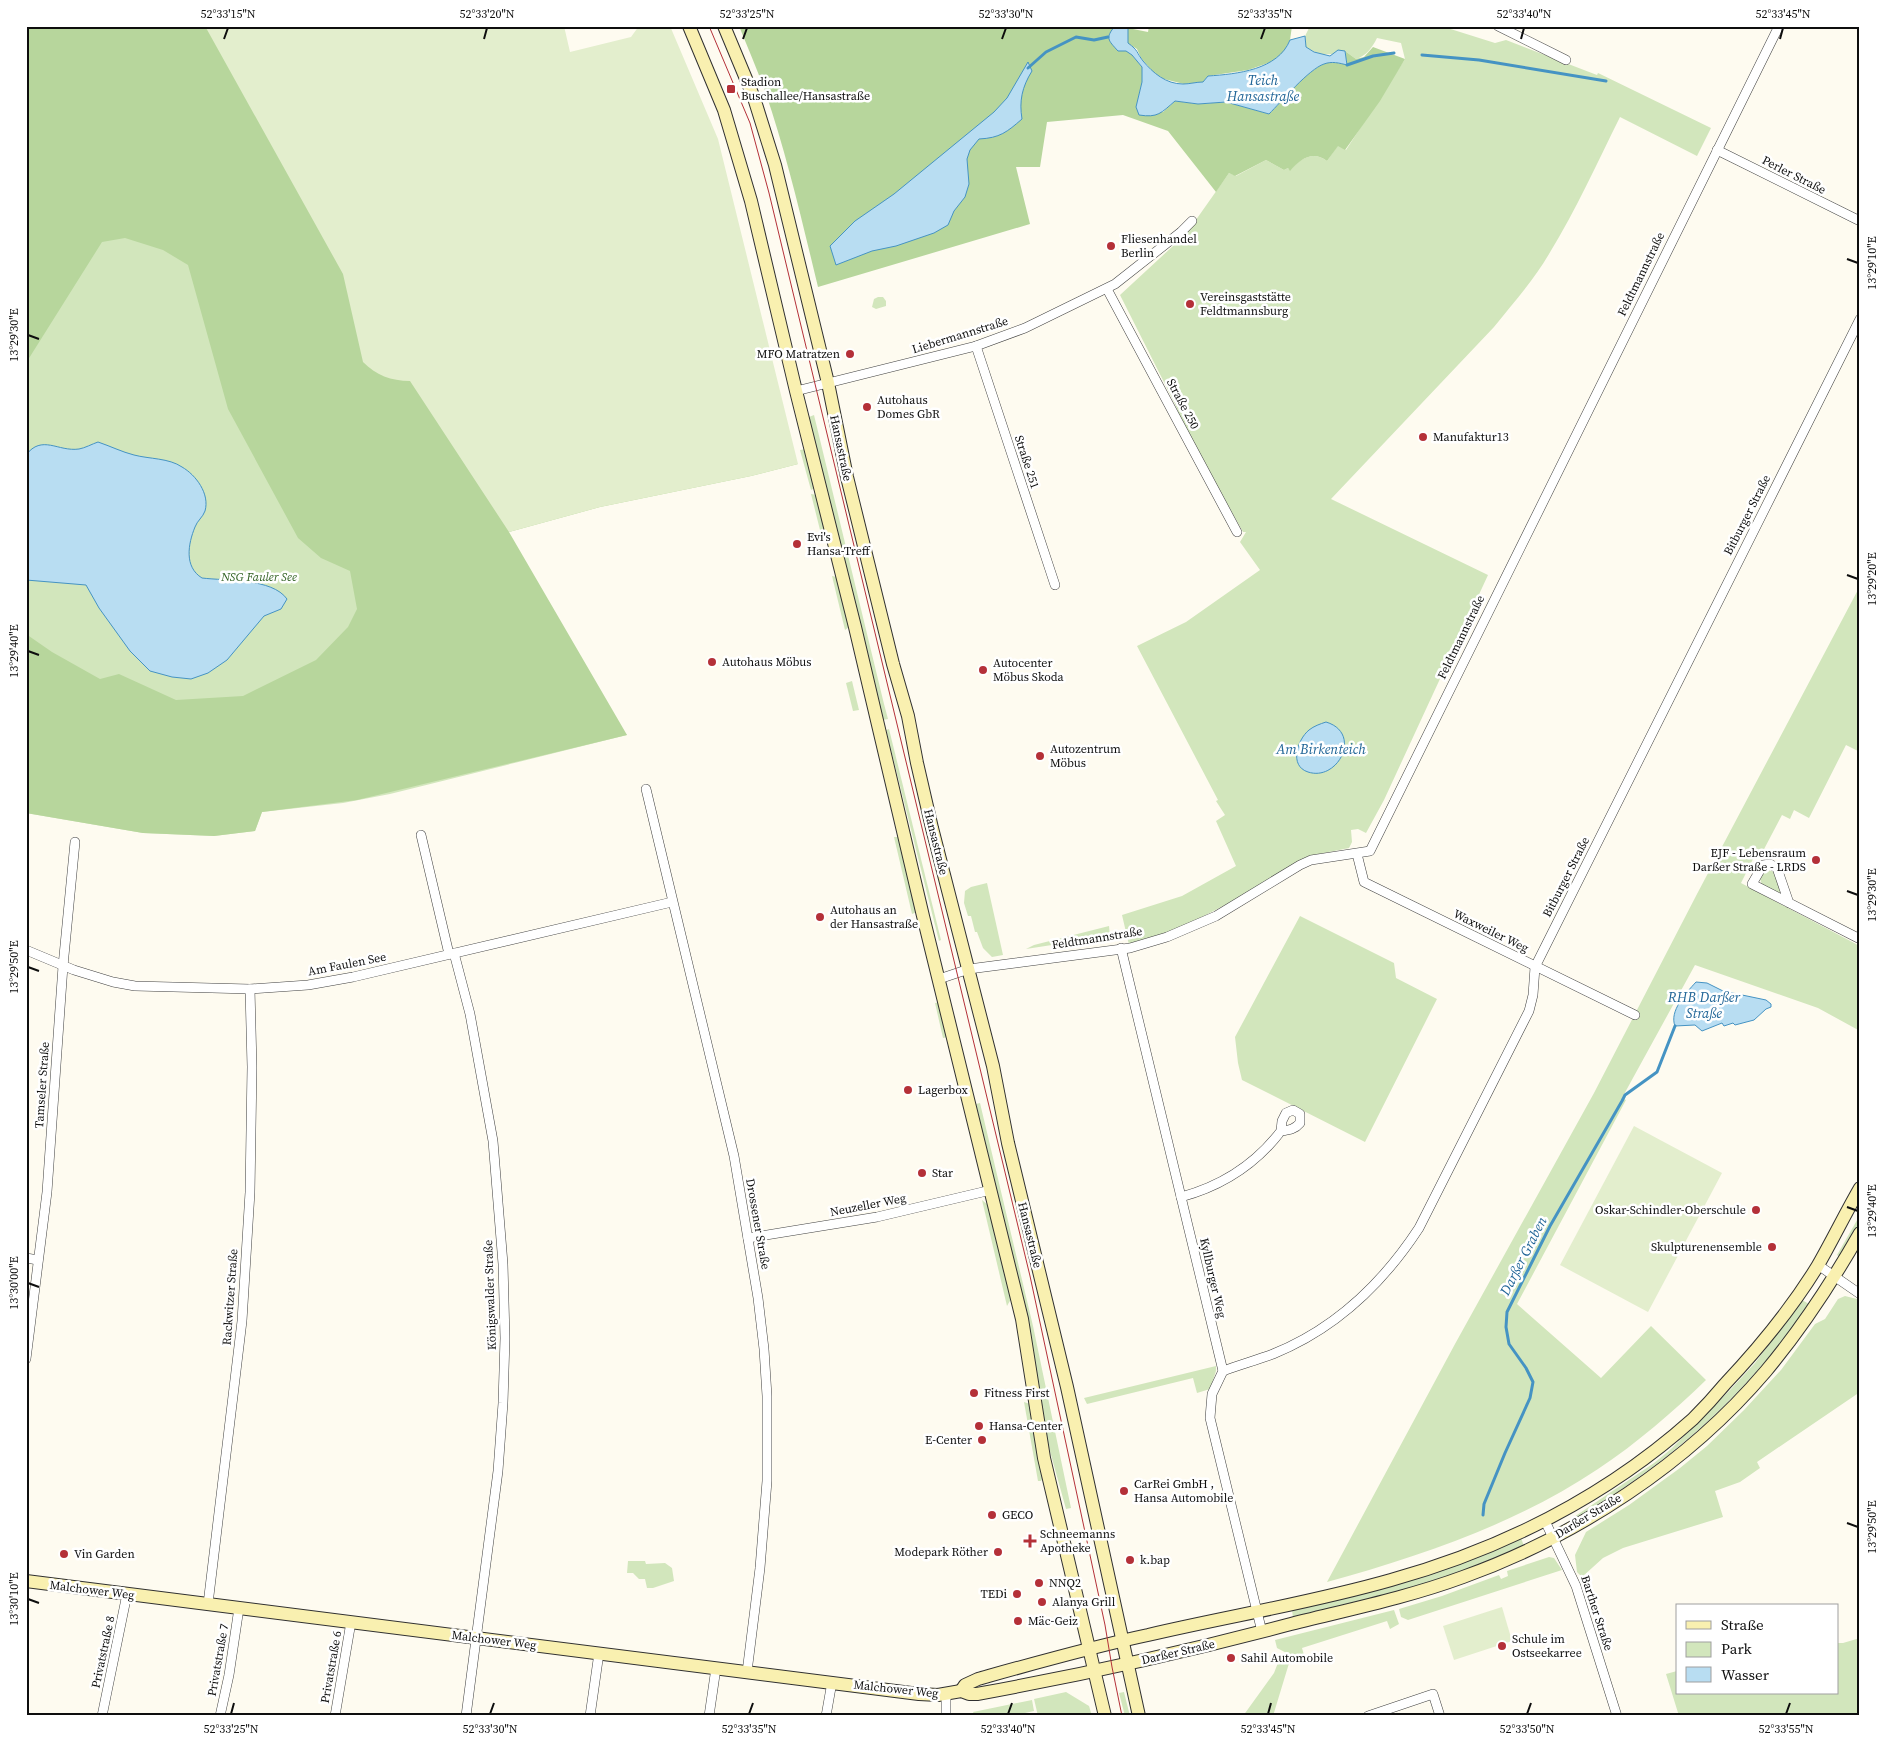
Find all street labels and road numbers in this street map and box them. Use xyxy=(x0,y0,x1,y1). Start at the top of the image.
street label: Perler Straße xyxy=(1759,152,1829,198)
street label: Feldtmannstraße xyxy=(1614,229,1668,319)
street label: Liebermannstraße xyxy=(910,313,1010,357)
street label: Straße 250 xyxy=(1163,376,1203,432)
street label: Hansastraße xyxy=(826,413,856,483)
street label: Straße 251 xyxy=(1011,433,1043,491)
street label: Bitburger Straße xyxy=(1720,472,1774,558)
street label: Feldtmannstraße xyxy=(1434,592,1488,682)
street label: Hansastraße xyxy=(920,807,952,877)
street label: Bitburger Straße xyxy=(1539,834,1593,920)
street label: Waxweiler Weg xyxy=(1451,906,1531,956)
street label: Feldtmannstraße xyxy=(1051,923,1143,953)
street label: Am Faulen See xyxy=(307,949,387,979)
street label: Tamseler Straße xyxy=(31,1041,53,1129)
street label: Drossener Straße xyxy=(742,1177,774,1271)
street label: Neuzeller Weg xyxy=(829,1190,907,1220)
street label: Hansastraße xyxy=(1014,1200,1046,1270)
street label: Kyllburger Weg xyxy=(1196,1236,1230,1320)
street label: Königswalder Straße xyxy=(480,1240,500,1350)
street label: Rackwitzer Straße xyxy=(219,1248,241,1346)
street label: Darßer Straße xyxy=(1552,1490,1624,1542)
street label: Barther Straße xyxy=(1577,1573,1617,1653)
street label: Malchower Weg xyxy=(49,1577,135,1603)
street label: Privatstraße 8 xyxy=(88,1614,118,1690)
street label: Privatstraße 7 xyxy=(204,1622,232,1698)
street label: Malchower Weg xyxy=(451,1627,537,1653)
street label: Privatstraße 6 xyxy=(317,1629,345,1705)
street label: Darßer Straße xyxy=(1140,1636,1216,1668)
street label: Malchower Weg xyxy=(853,1677,939,1701)

